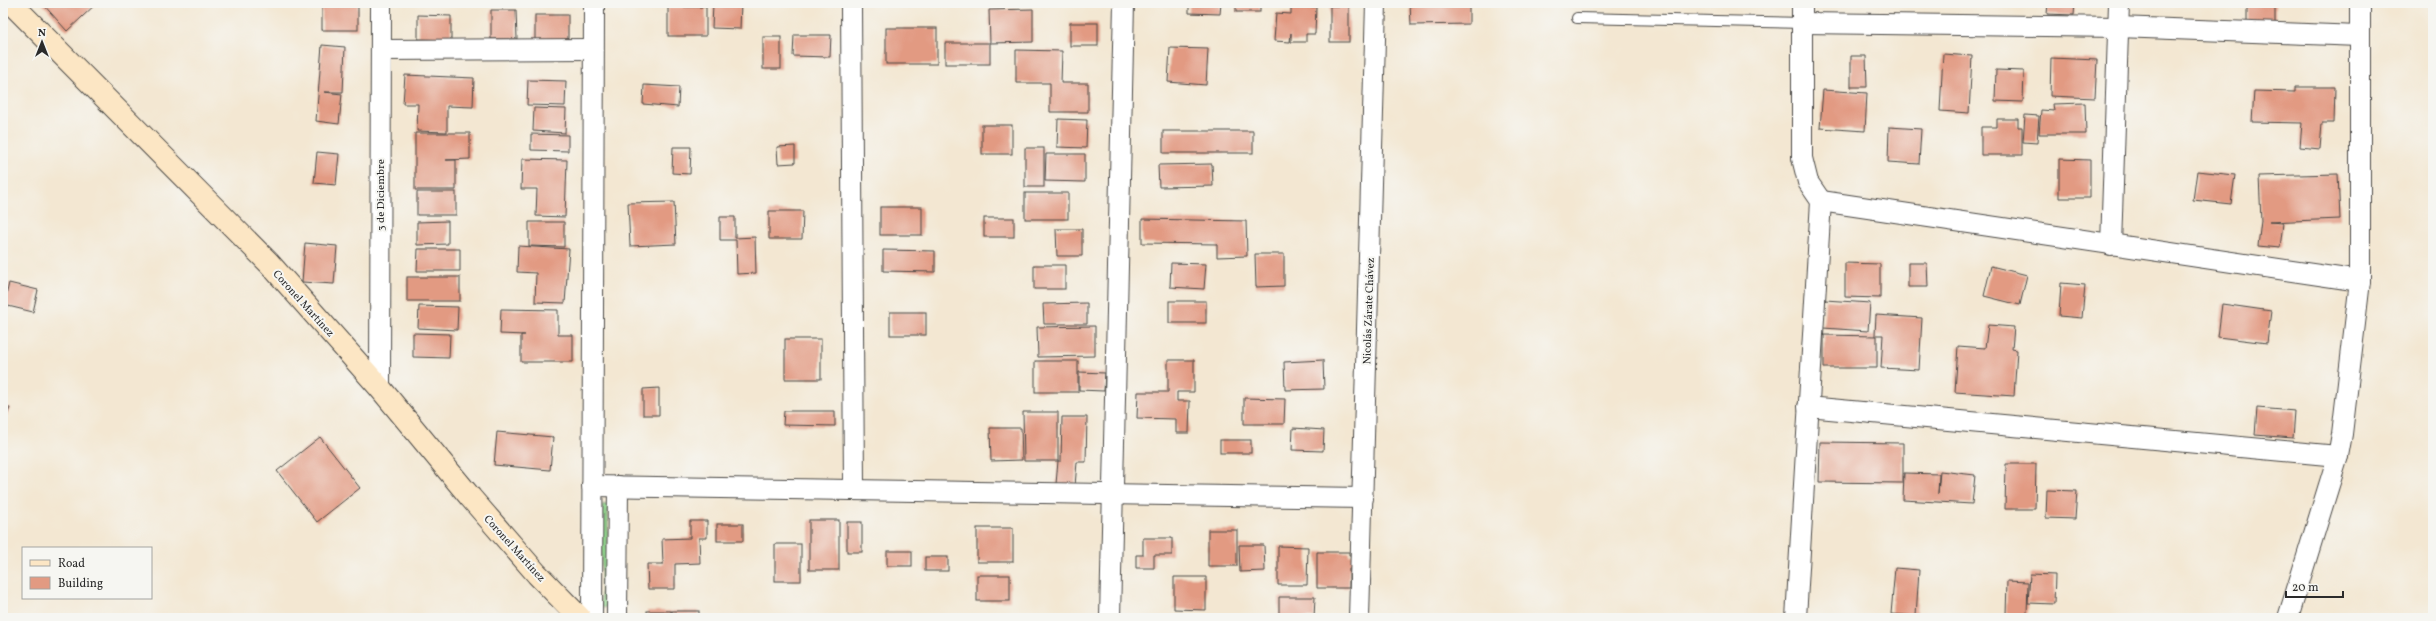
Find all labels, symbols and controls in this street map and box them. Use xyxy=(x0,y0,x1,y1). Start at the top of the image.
north arrow xyxy=(22,22,62,62)
text: N xyxy=(38,26,46,41)
street label: 3 de Diciembre xyxy=(374,159,389,231)
street label: Nicolás Zárate Chávez xyxy=(1360,257,1379,365)
street label: Coronel Martínez xyxy=(269,267,337,341)
street label: Coronel Martínez xyxy=(480,512,548,586)
legend xyxy=(22,547,152,599)
text: Road xyxy=(58,556,85,572)
scale bar xyxy=(2286,573,2343,599)
text: Building xyxy=(58,576,103,592)
text: 20 m xyxy=(2292,580,2319,596)

